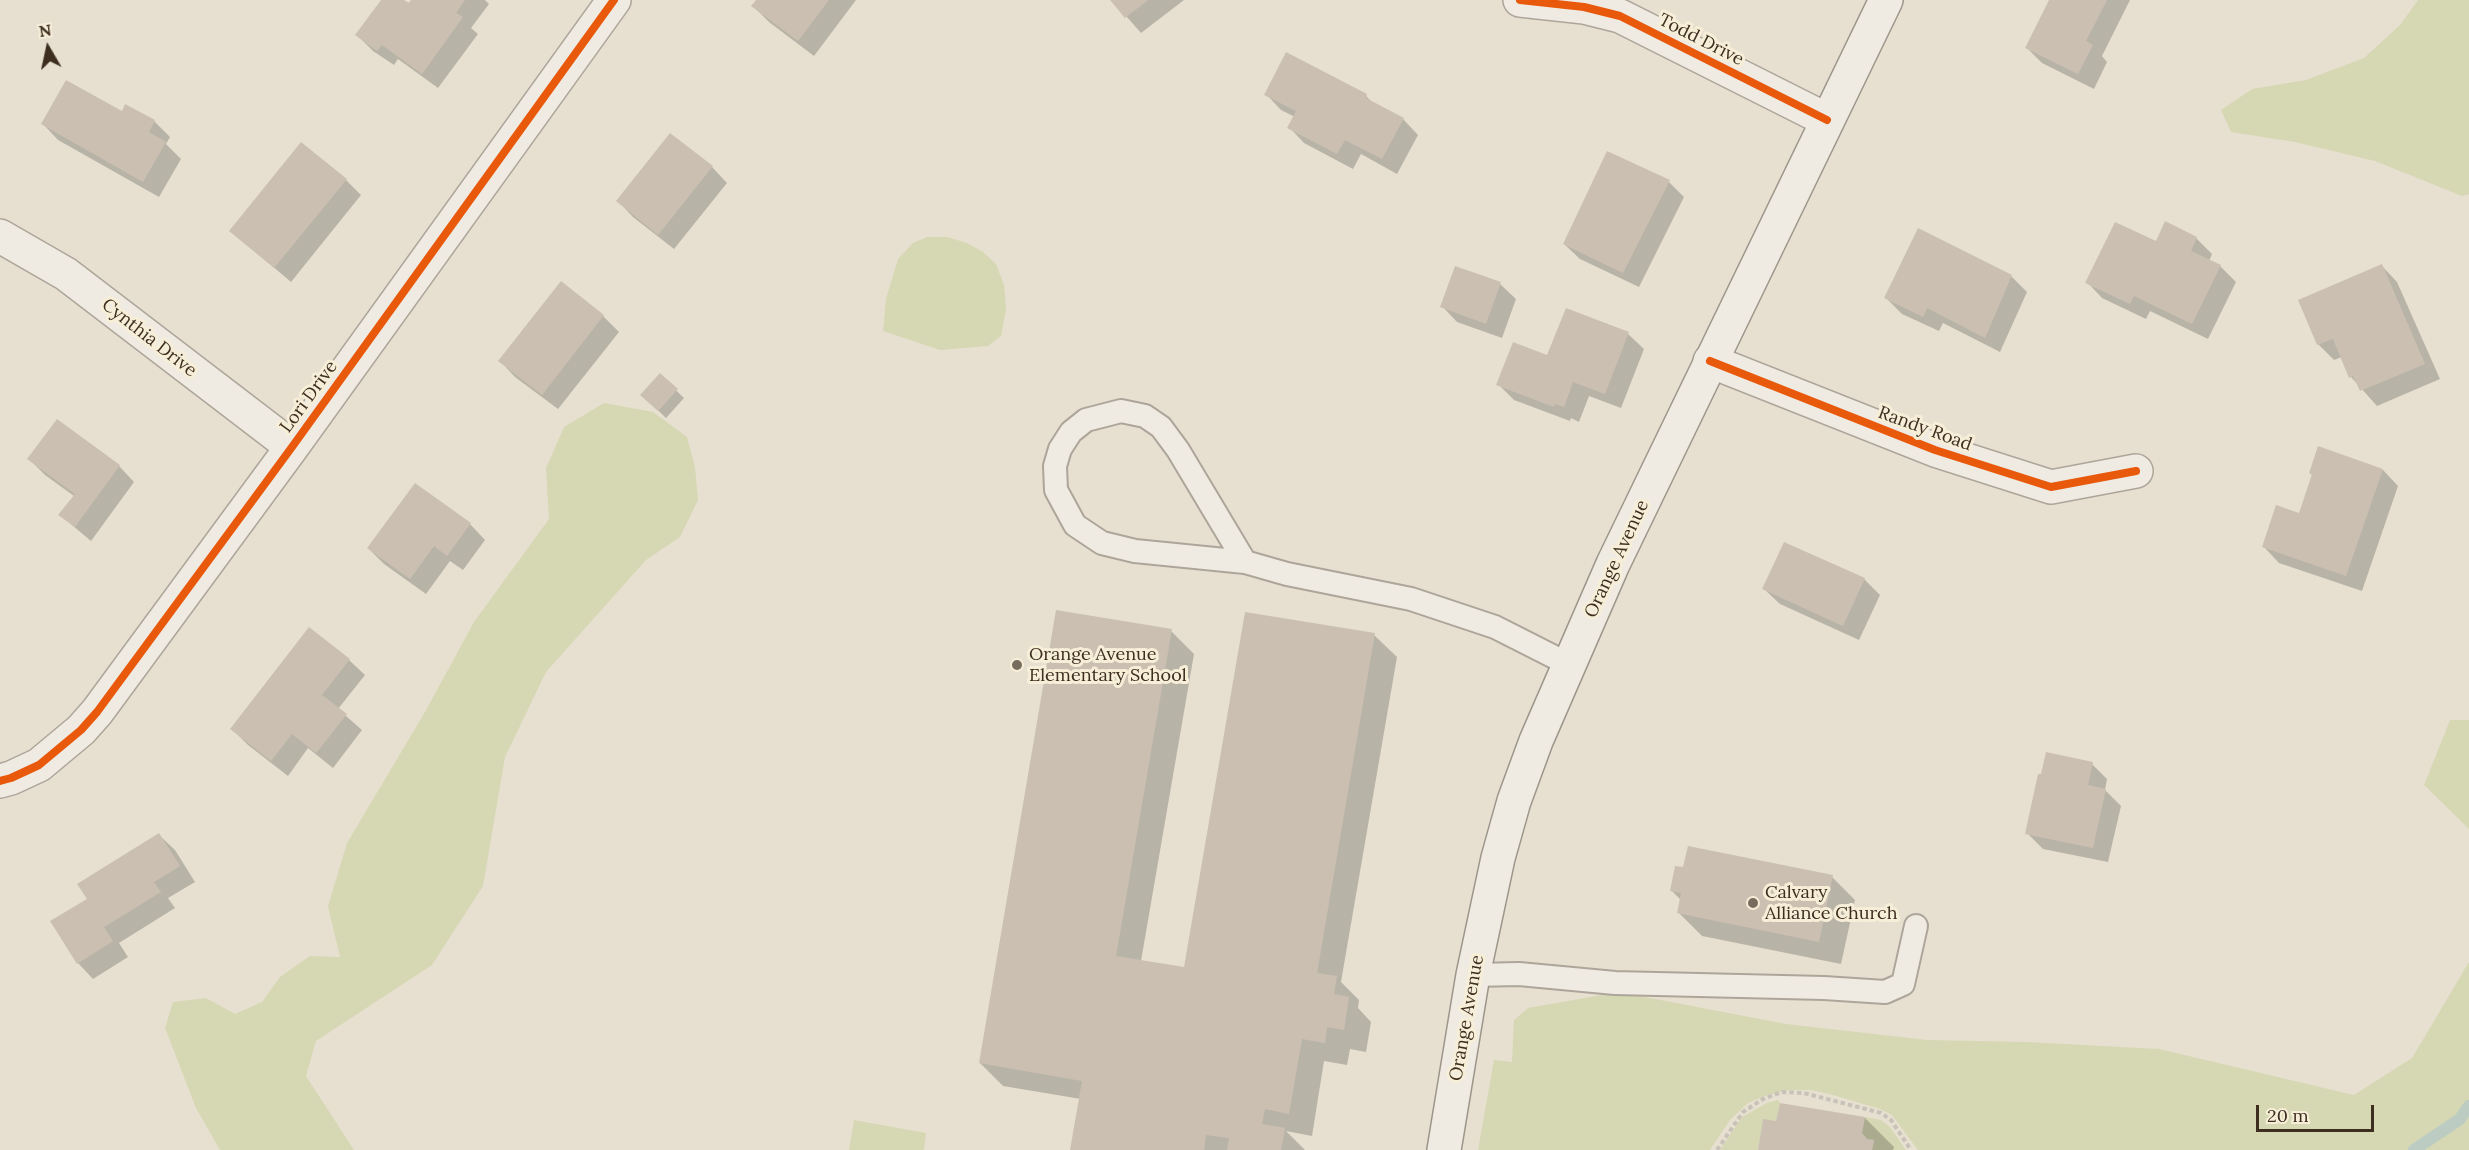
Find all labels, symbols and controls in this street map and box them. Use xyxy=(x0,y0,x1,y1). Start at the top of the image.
street label: Todd Drive xyxy=(1655,9,1747,71)
north arrow xyxy=(18,18,78,78)
text: N xyxy=(38,19,53,41)
street label: Cynthia Drive xyxy=(97,294,201,382)
street label: Lori Drive xyxy=(276,357,342,437)
street label: Randy Road xyxy=(1875,402,1975,456)
street label: Orange Avenue xyxy=(1580,497,1654,621)
place label: Orange Avenue Elementary School xyxy=(1029,644,1187,686)
marker: Orange Avenue Elementary School xyxy=(1010,658,1024,672)
place label: Calvary Alliance Church xyxy=(1765,882,1897,924)
marker: Calvary Alliance Church xyxy=(1746,896,1760,910)
street label: Orange Avenue xyxy=(1445,953,1489,1083)
scale bar xyxy=(2259,1093,2378,1131)
text: 20 m xyxy=(2267,1104,2309,1127)

